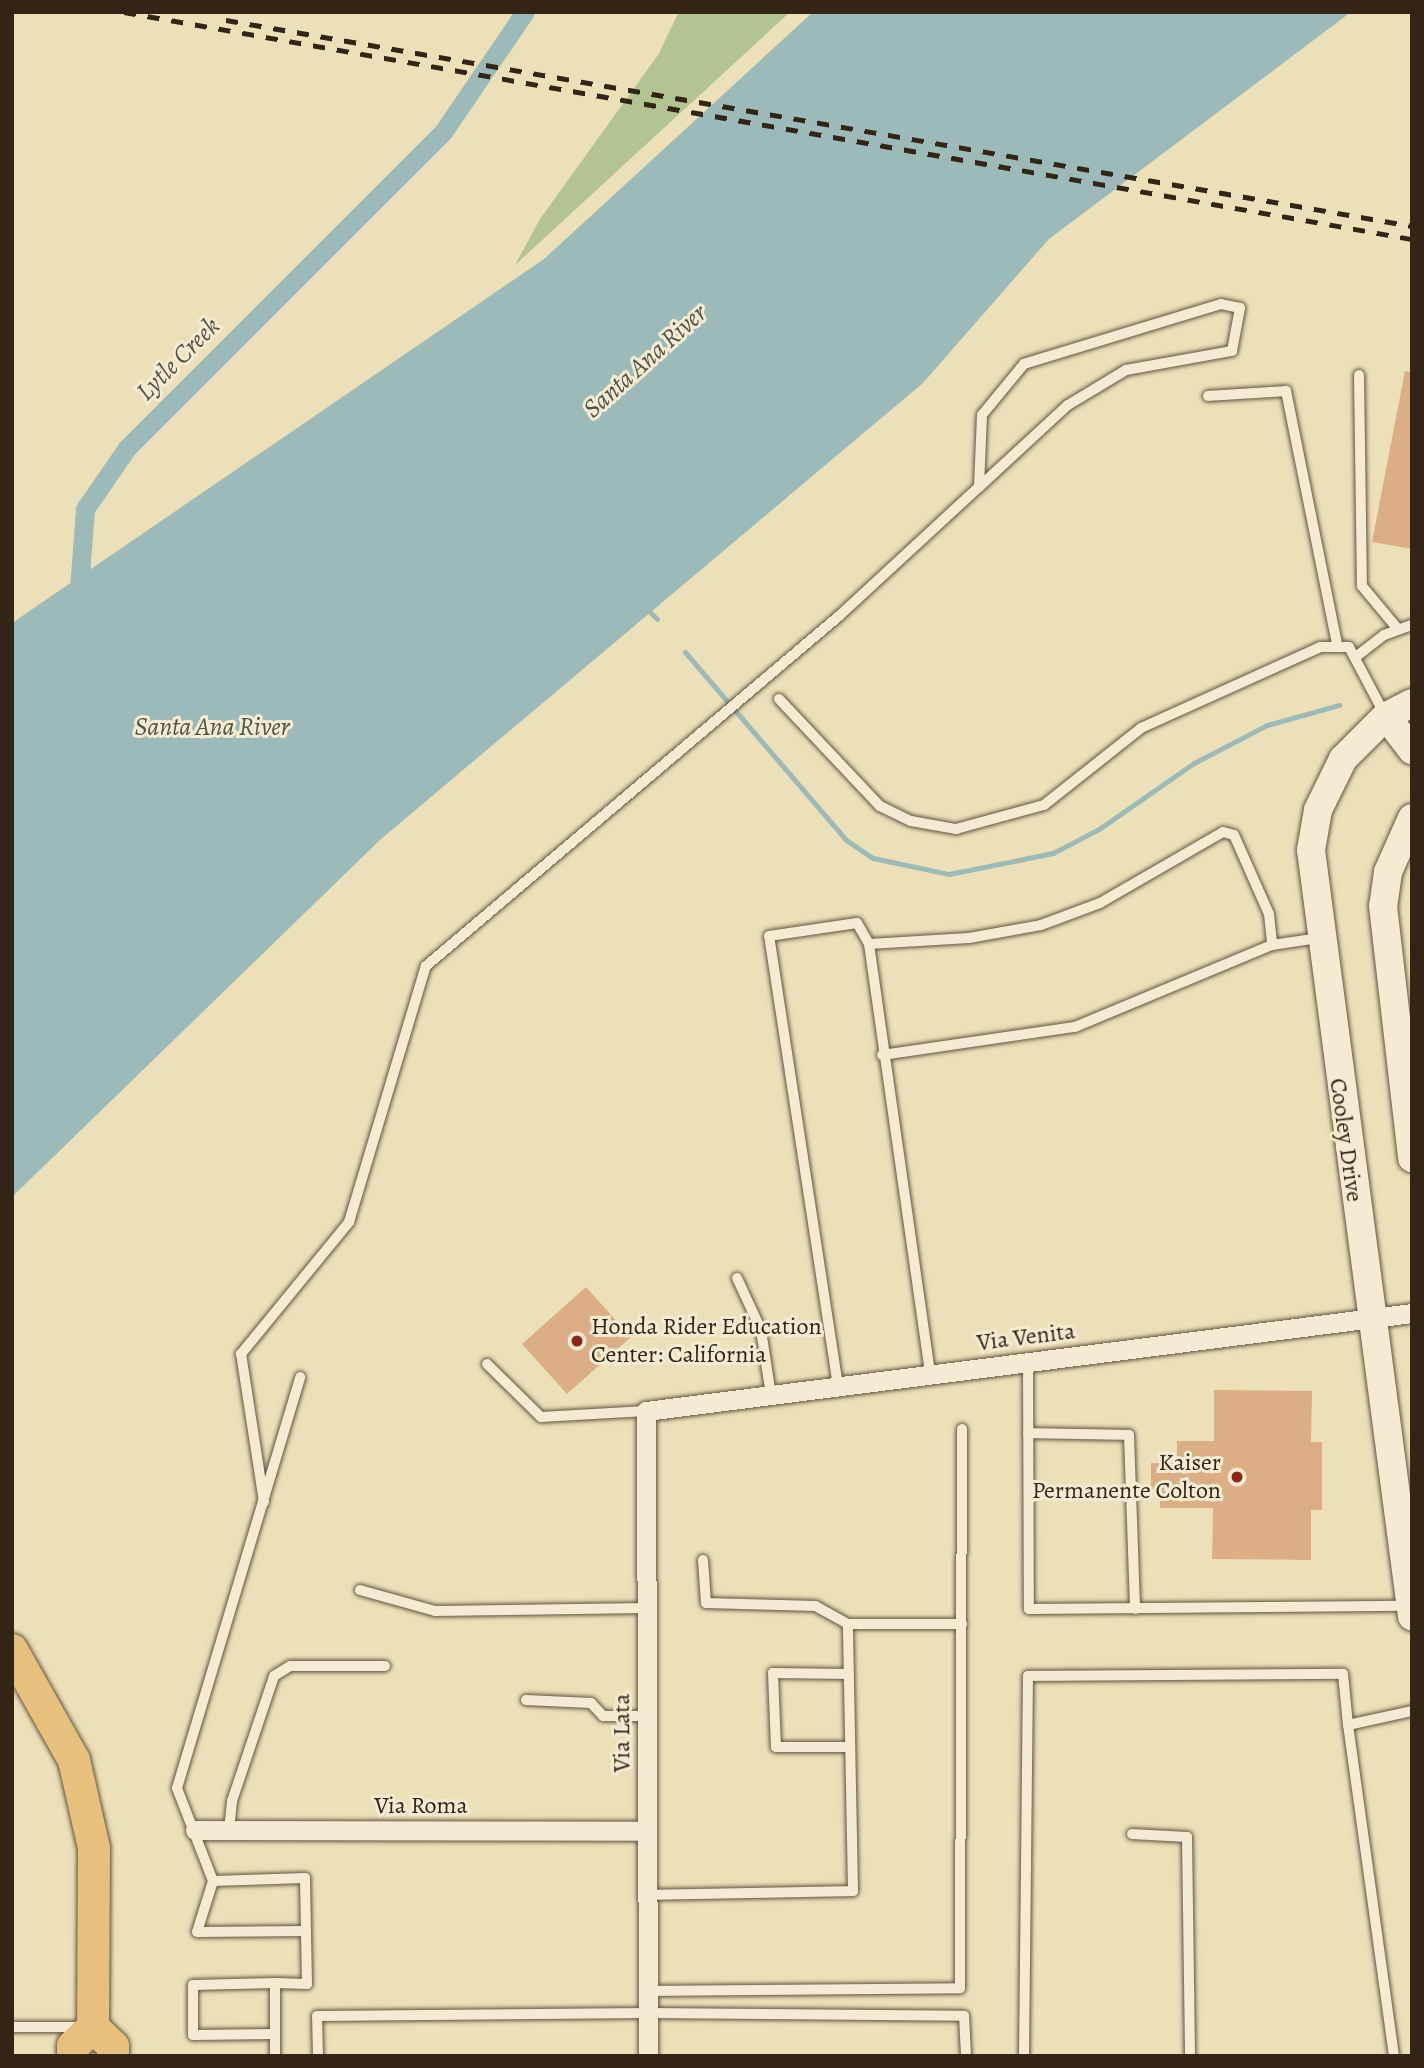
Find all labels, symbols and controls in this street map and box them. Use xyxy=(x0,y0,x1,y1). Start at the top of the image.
water label: Santa Ana River xyxy=(577,298,713,424)
water label: Lytle Creek xyxy=(130,311,226,407)
water label: Santa Ana River xyxy=(135,711,289,743)
street label: Cooley Drive xyxy=(1323,1076,1369,1204)
place label: Honda Rider Education Center: California xyxy=(591,1313,822,1369)
street label: Via Venita xyxy=(975,1317,1077,1357)
marker: Honda Rider Education Center: California xyxy=(569,1333,585,1349)
place label: Kaiser Permanente Colton xyxy=(1032,1449,1221,1505)
marker: Kaiser Permanente Colton xyxy=(1227,1467,1247,1487)
street label: Via Lata xyxy=(608,1694,636,1772)
street label: Via Roma xyxy=(374,1792,468,1820)

